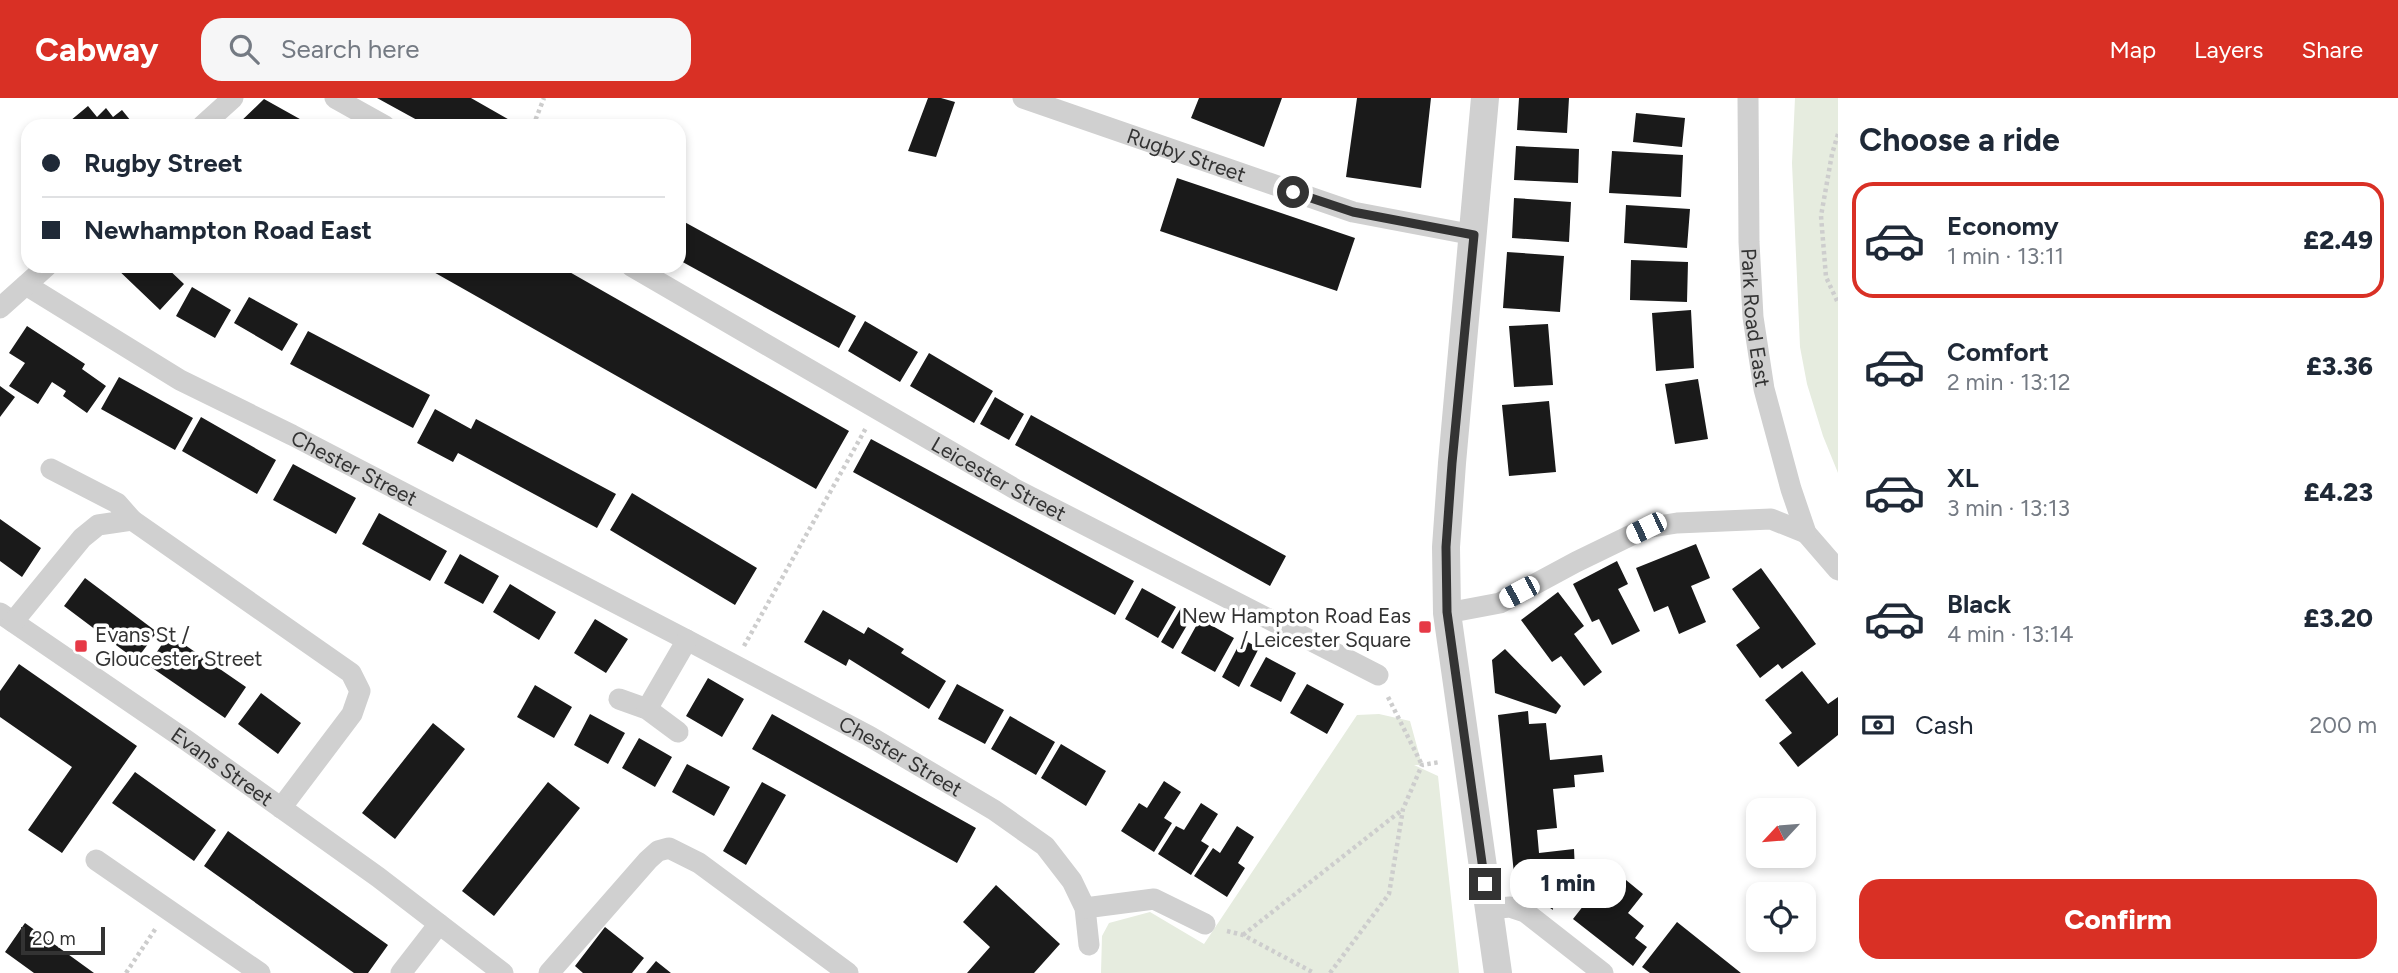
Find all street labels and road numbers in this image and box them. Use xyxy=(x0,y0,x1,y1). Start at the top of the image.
street label: Rugby Street xyxy=(1124,122,1249,187)
street label: Park Road East xyxy=(1737,248,1776,389)
street label: Chester Street xyxy=(287,424,422,510)
street label: Leicester Street xyxy=(927,431,1071,526)
street label: Chester Street xyxy=(835,710,967,801)
street label: Evans Street xyxy=(167,721,278,811)

